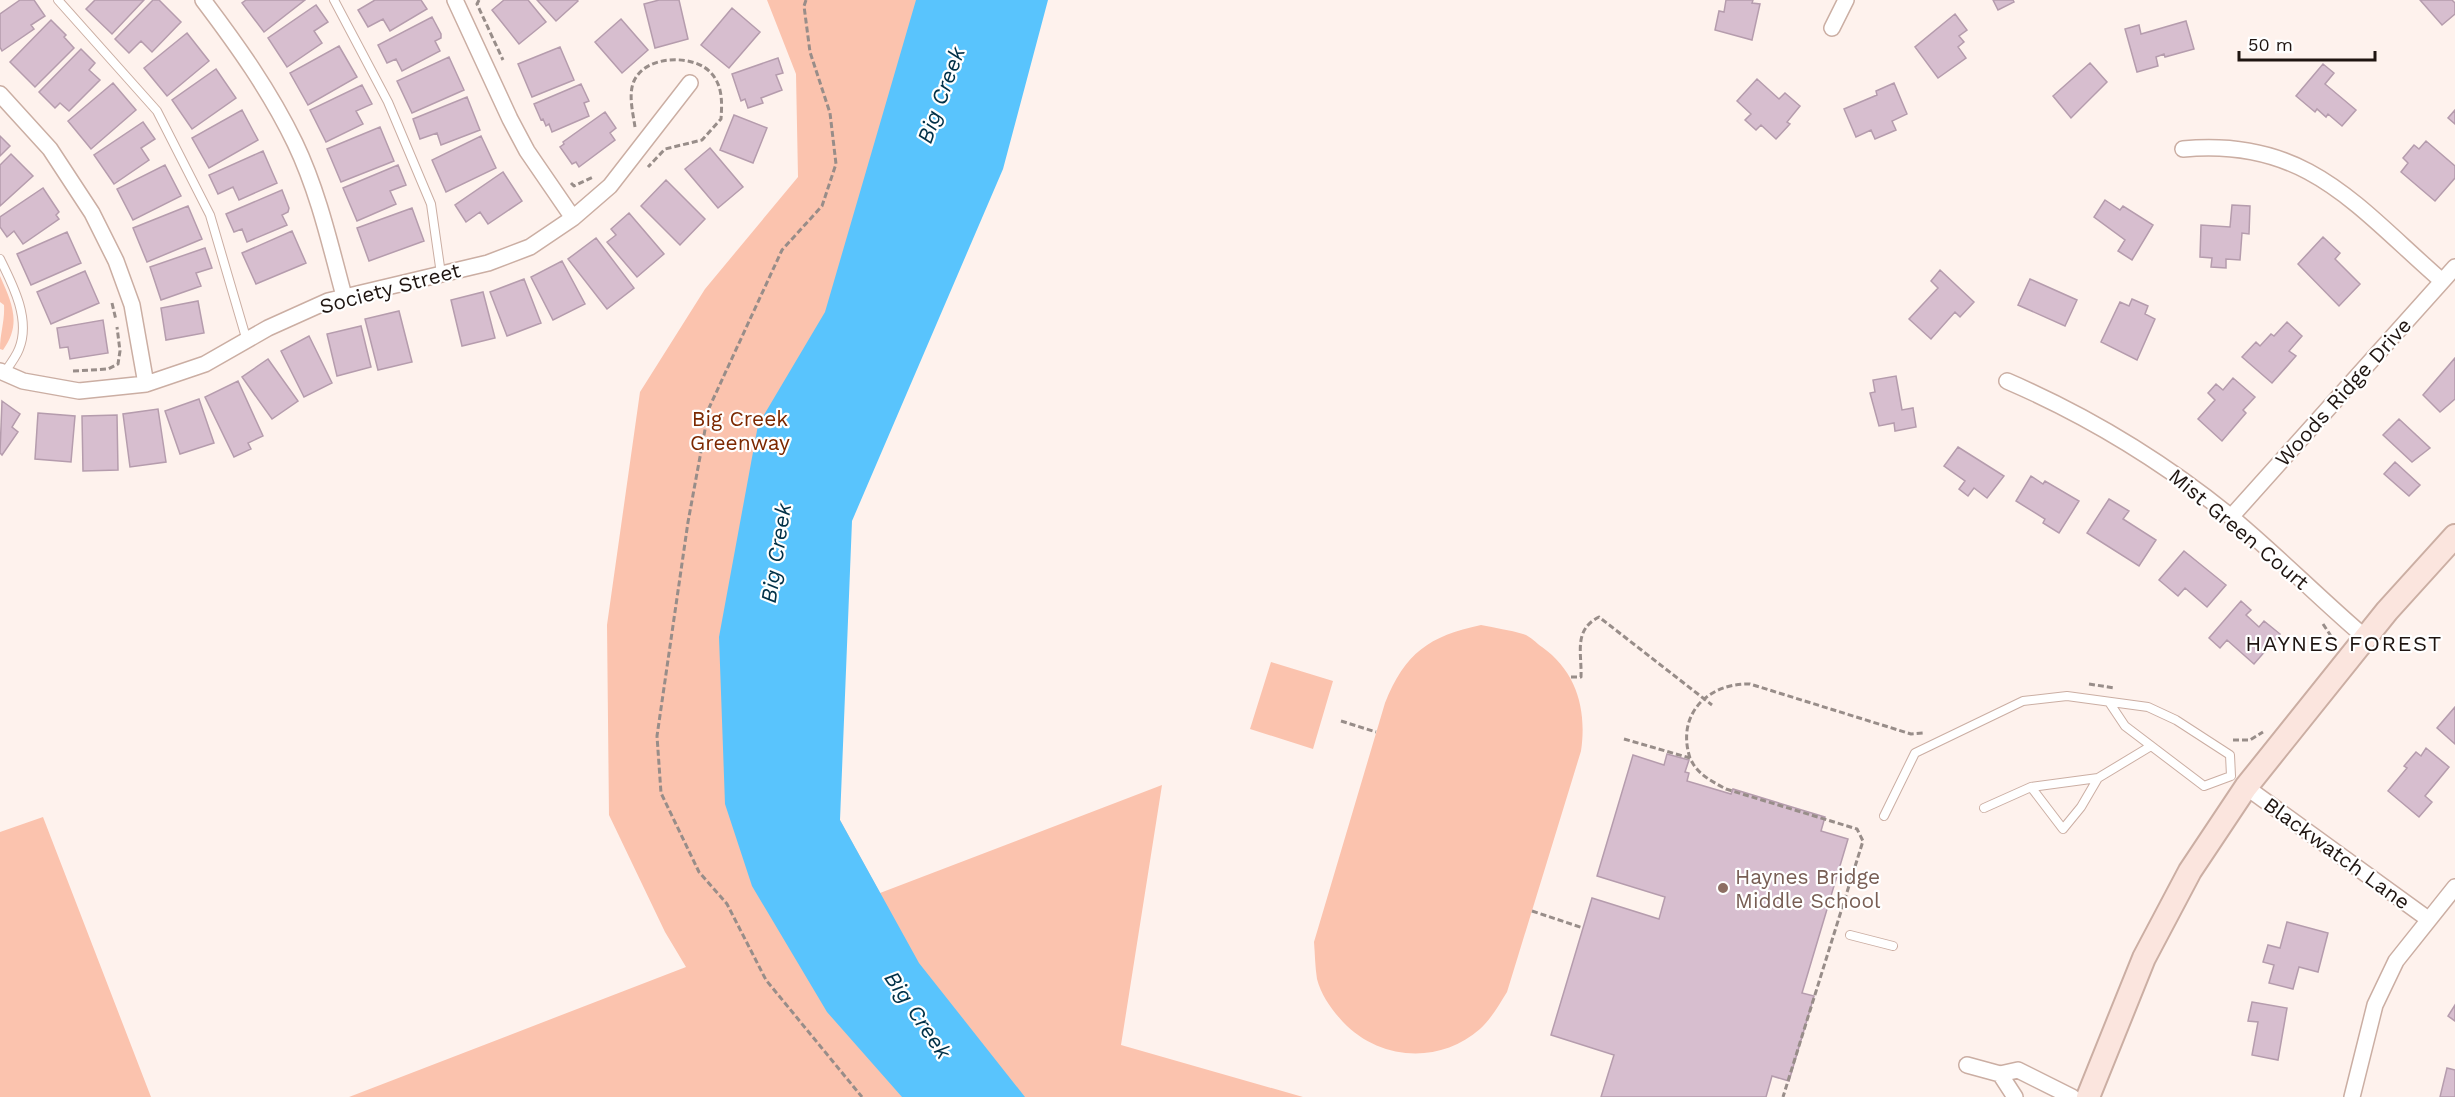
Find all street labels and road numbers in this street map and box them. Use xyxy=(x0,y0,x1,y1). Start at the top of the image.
street label: Society Street xyxy=(317,257,463,319)
street label: Woods Ridge Drive xyxy=(2270,313,2416,471)
street label: Mist Green Court xyxy=(2164,463,2314,595)
street label: Blackwatch Lane xyxy=(2259,792,2415,914)

